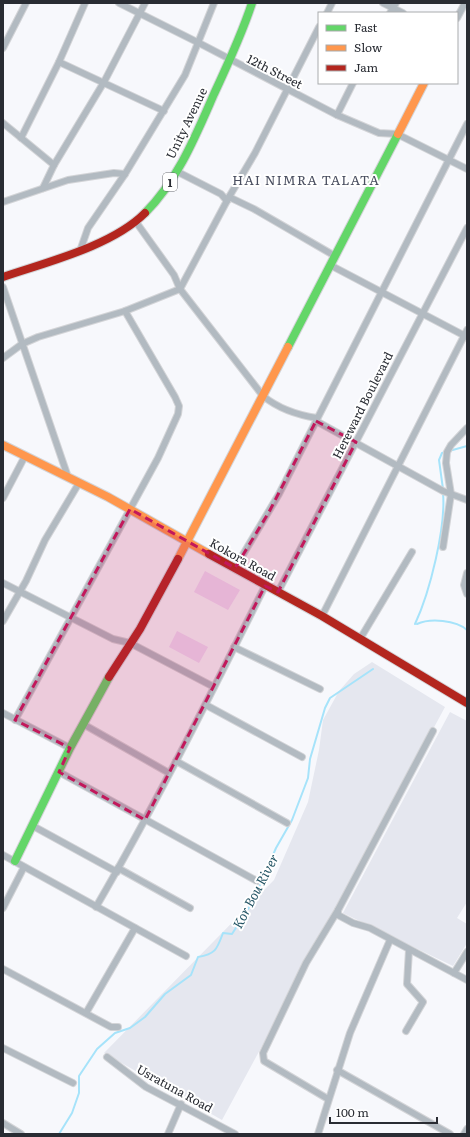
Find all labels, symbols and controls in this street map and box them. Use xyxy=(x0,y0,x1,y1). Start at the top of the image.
legend xyxy=(318,12,458,84)
text: Fast xyxy=(354,18,378,36)
text: Slow xyxy=(354,38,383,56)
street label: 12th Street xyxy=(244,49,306,93)
text: Jam xyxy=(354,58,379,76)
street label: Unity Avenue xyxy=(161,84,211,162)
district label: HAI NIMRA TALATA xyxy=(232,170,380,189)
road number: 1 xyxy=(163,173,177,191)
street label: Hereward Boulevard xyxy=(327,348,397,462)
street label: Kokora Road xyxy=(207,533,280,585)
water label: Kor Bou River xyxy=(227,850,283,932)
street label: Usratuna Road xyxy=(134,1060,217,1117)
scale bar xyxy=(330,1099,437,1125)
text: 100 m xyxy=(336,1103,369,1121)

